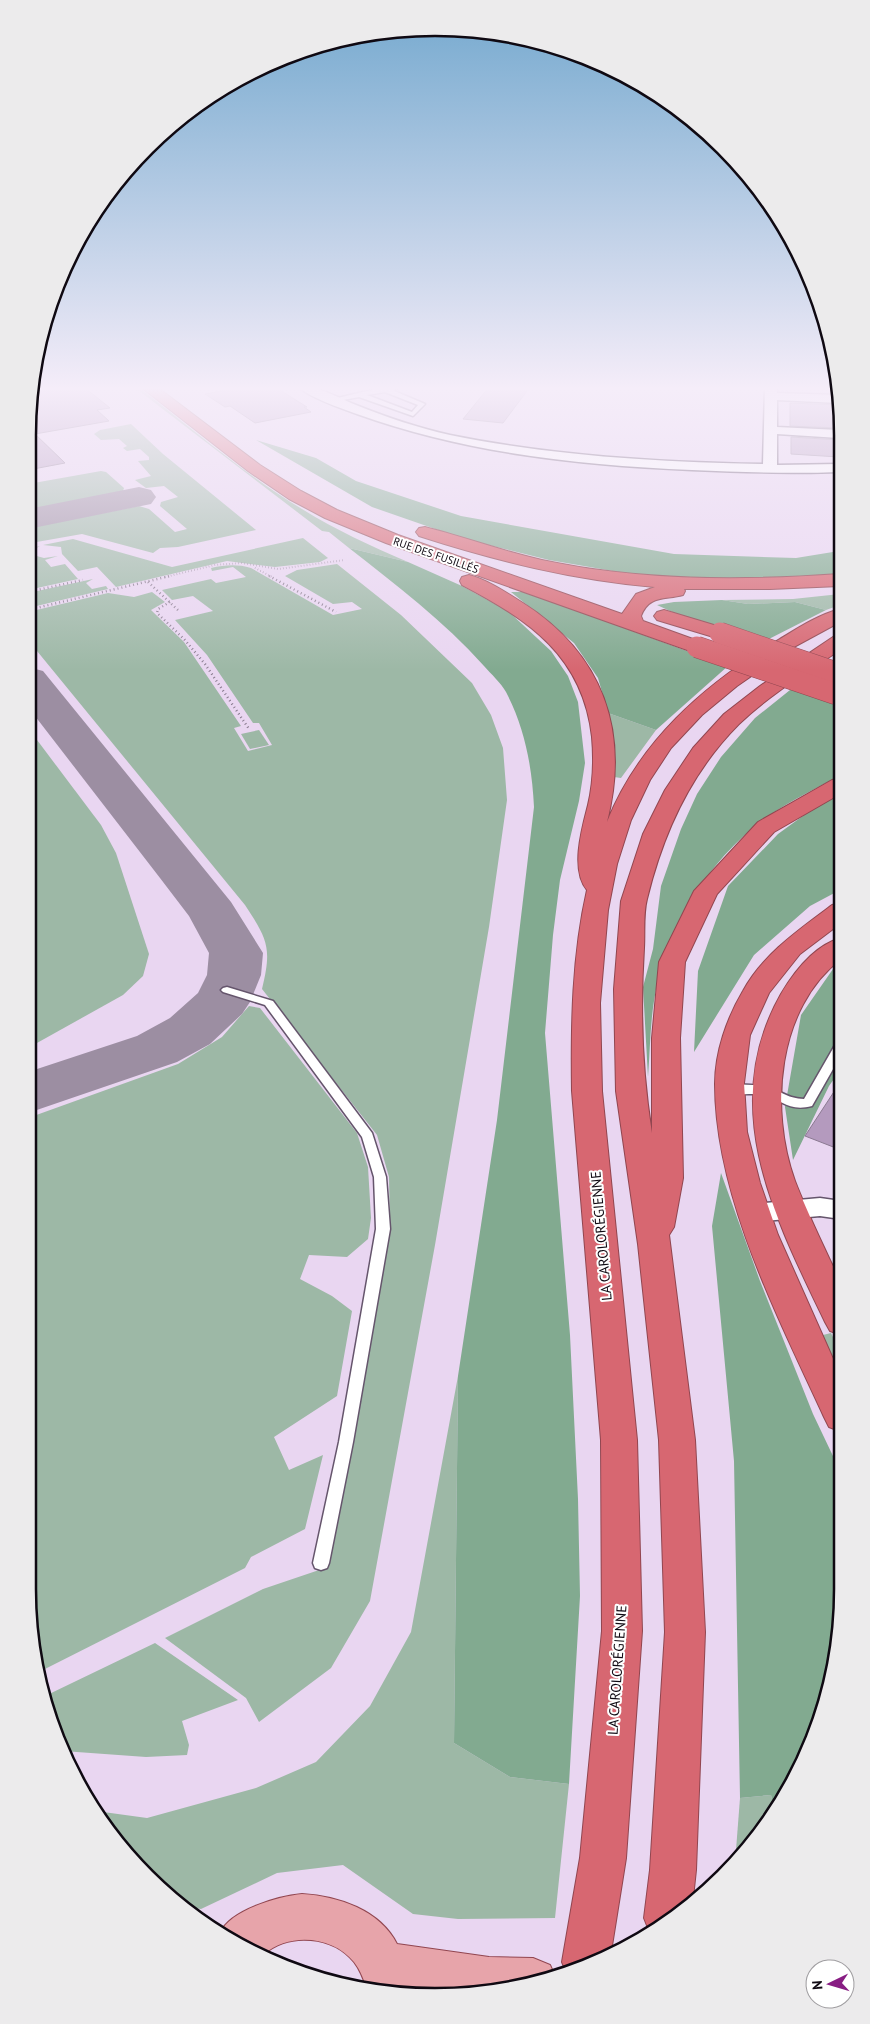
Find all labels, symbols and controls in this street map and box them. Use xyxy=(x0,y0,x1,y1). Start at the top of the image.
street label: RUE DES FUSILLÉS xyxy=(391,534,481,576)
street label: LA CAROLORÉGIENNE xyxy=(586,1170,616,1302)
street label: LA CAROLORÉGIENNE xyxy=(603,1605,631,1735)
north arrow xyxy=(805,1959,855,2009)
text: N xyxy=(808,1980,826,1991)

